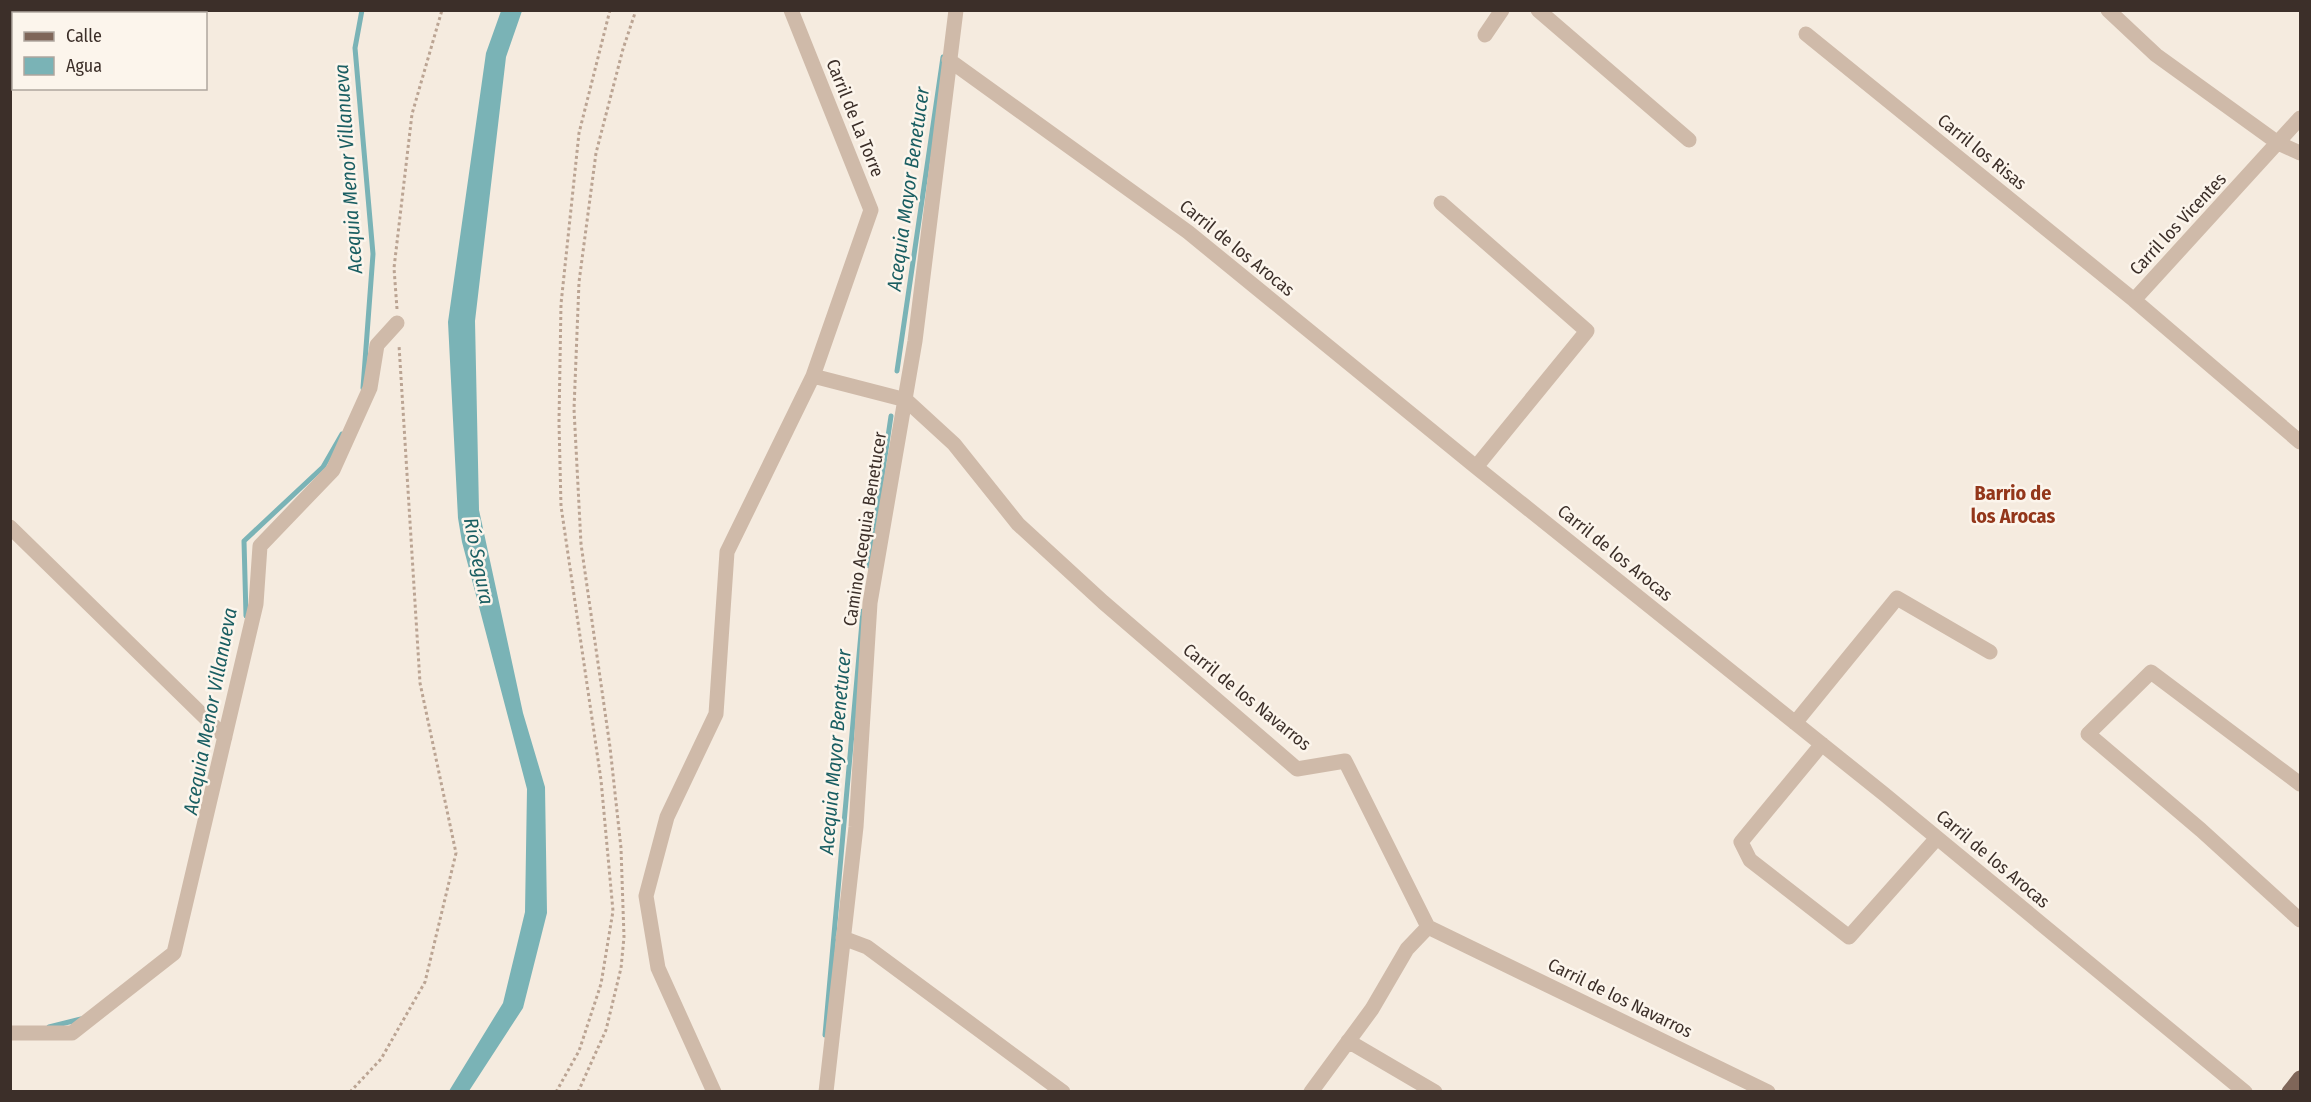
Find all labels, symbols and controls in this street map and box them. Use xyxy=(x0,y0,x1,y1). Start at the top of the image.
legend xyxy=(12,12,207,90)
text: Calle xyxy=(66,25,102,47)
text: Agua xyxy=(66,55,102,77)
street label: Carril de La Torre xyxy=(821,56,889,180)
water label: Acequia Menor Villanueva xyxy=(329,63,367,276)
water label: Acequia Mayor Benetucer xyxy=(882,84,934,294)
street label: Carril los Risas xyxy=(1933,109,2031,195)
street label: Carril los Vicentes xyxy=(2125,168,2231,280)
street label: Carril de los Arocas xyxy=(1175,195,1299,301)
street label: Camino Acequia Benetucer xyxy=(839,429,891,628)
district label: Barrio de los Arocas xyxy=(1971,481,2055,528)
street label: Carril de los Arocas xyxy=(1553,500,1677,606)
water label: Río Segura xyxy=(459,516,499,606)
water label: Acequia Menor Villanueva xyxy=(178,606,242,817)
street label: Carril de los Navarros xyxy=(1179,639,1316,755)
water label: Acequia Mayor Benetucer xyxy=(814,647,856,857)
street label: Carril de los Arocas xyxy=(1932,805,2054,913)
street label: Carril de los Navarros xyxy=(1544,953,1696,1043)

